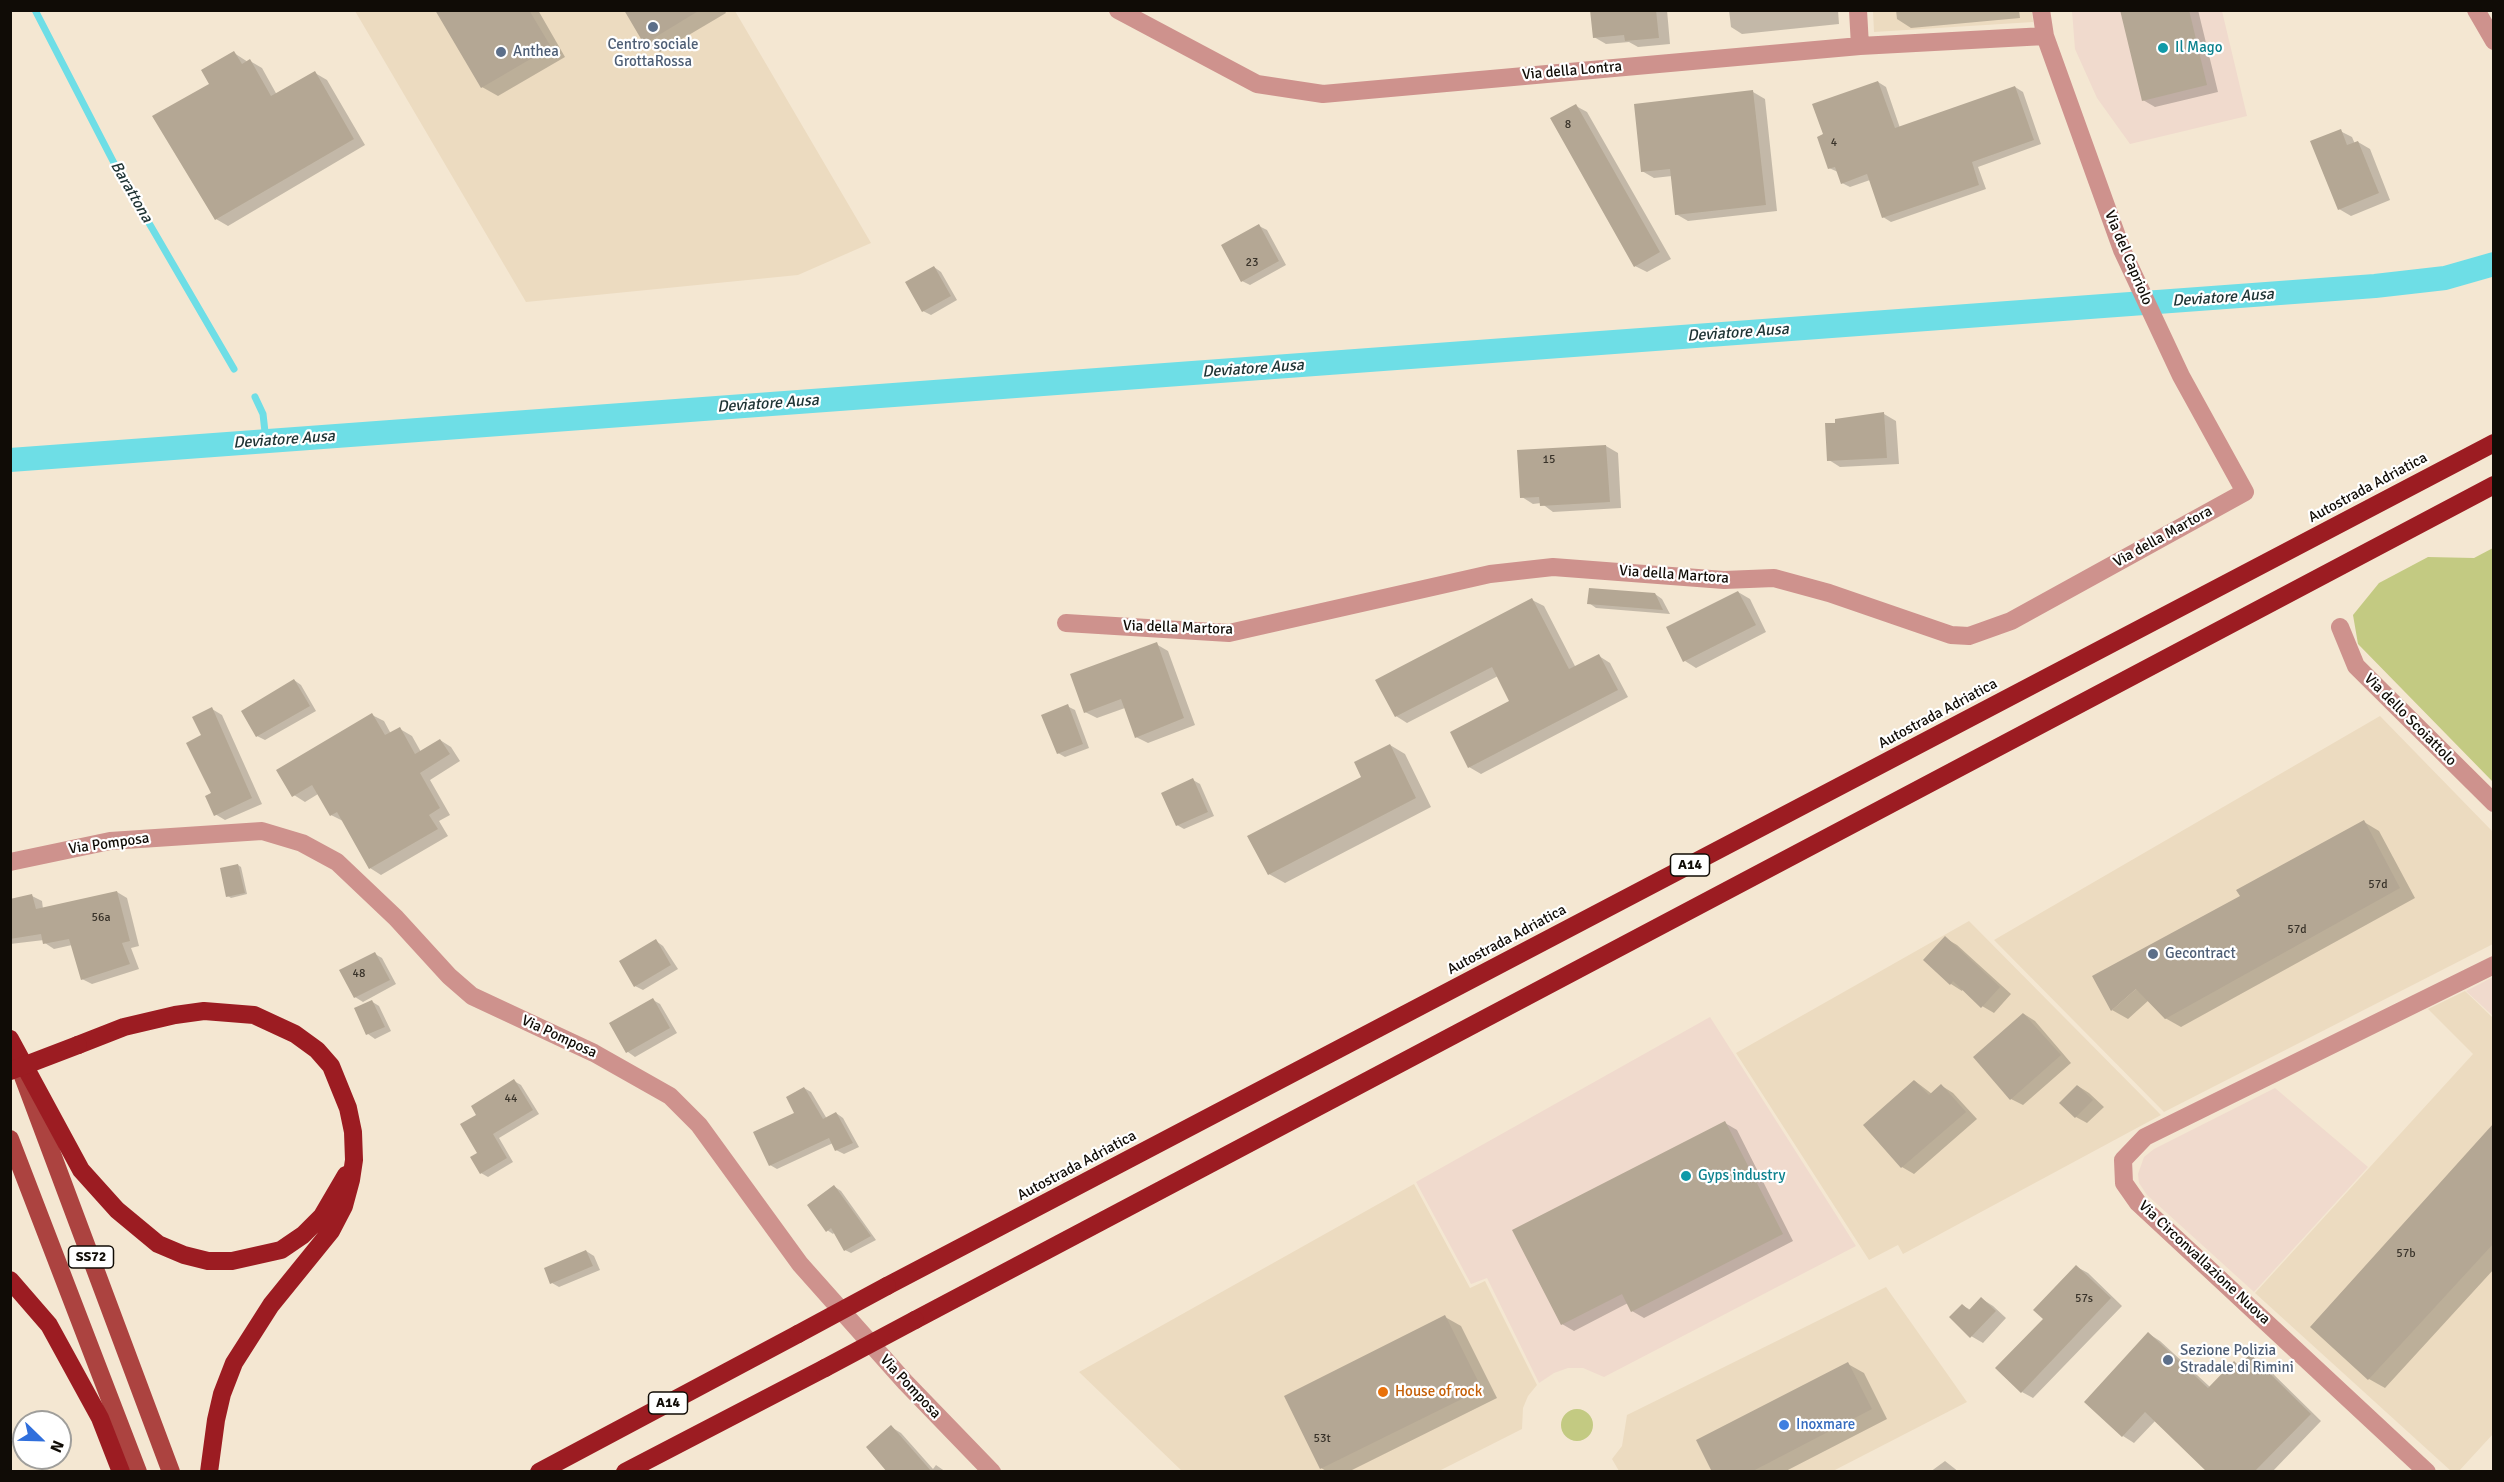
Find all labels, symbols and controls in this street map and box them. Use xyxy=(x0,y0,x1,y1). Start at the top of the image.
marker: Centro sociale GrottaRossa xyxy=(646,20,660,34)
place label: Centro sociale GrottaRossa xyxy=(607,36,699,71)
place label: Il Mago xyxy=(2175,39,2222,57)
marker: Il Mago xyxy=(2156,41,2170,55)
place label: Anthea xyxy=(513,43,559,61)
marker: Anthea xyxy=(494,45,508,59)
street label: Via della Lontra xyxy=(1521,58,1623,84)
house number: 8 xyxy=(1565,118,1571,132)
house number: 4 xyxy=(1831,136,1837,150)
water label: Barattona xyxy=(106,158,156,226)
street label: Via del Capriolo xyxy=(2100,208,2156,308)
house number: 23 xyxy=(1246,256,1258,270)
water label: Deviatore Ausa xyxy=(2172,285,2274,311)
water label: Deviatore Ausa xyxy=(1687,320,1789,346)
water label: Deviatore Ausa xyxy=(1202,356,1304,382)
water label: Deviatore Ausa xyxy=(717,391,819,417)
water label: Deviatore Ausa xyxy=(233,427,335,453)
street label: Autostrada Adriatica xyxy=(2305,449,2431,527)
house number: 15 xyxy=(1543,453,1555,467)
street label: Via della Martora xyxy=(2110,502,2216,572)
street label: Via della Martora xyxy=(1618,562,1730,588)
street label: Via della Martora xyxy=(1123,617,1233,639)
street label: Via dello Scoiattolo xyxy=(2360,670,2460,770)
street label: Autostrada Adriatica xyxy=(1875,675,2001,753)
street label: Via Pomposa xyxy=(67,829,151,859)
road number: A14 xyxy=(1670,854,1710,876)
house number: 57d xyxy=(2368,878,2388,892)
street label: Autostrada Adriatica xyxy=(1444,901,1570,979)
house number: 56a xyxy=(91,911,111,925)
house number: 57d xyxy=(2287,923,2307,937)
place label: Gecontract xyxy=(2165,945,2236,963)
marker: Gecontract xyxy=(2146,947,2160,961)
house number: 48 xyxy=(353,967,365,981)
street label: Via Pomposa xyxy=(518,1012,600,1062)
house number: 44 xyxy=(505,1092,517,1106)
street label: Autostrada Adriatica xyxy=(1014,1127,1140,1205)
place label: Gyps industry xyxy=(1698,1167,1786,1185)
marker: Gyps industry xyxy=(1679,1169,1693,1183)
street label: Via Circonvallazione Nuova xyxy=(2134,1197,2274,1329)
road number: SS72 xyxy=(68,1246,113,1268)
house number: 57b xyxy=(2396,1247,2416,1261)
house number: 57s xyxy=(2075,1292,2093,1306)
place label: Sezione Polizia Stradale di Rimini xyxy=(2180,1342,2294,1377)
street label: Via Pomposa xyxy=(876,1351,944,1423)
marker: Sezione Polizia Stradale di Rimini xyxy=(2161,1353,2175,1367)
place label: House of rock xyxy=(1395,1383,1482,1401)
marker: House of rock xyxy=(1376,1385,1390,1399)
road number: A14 xyxy=(648,1392,688,1414)
north arrow xyxy=(12,1410,72,1470)
place label: Inoxmare xyxy=(1796,1416,1855,1434)
marker: Inoxmare xyxy=(1777,1418,1791,1432)
house number: 53t xyxy=(1313,1432,1331,1446)
text: N xyxy=(45,1437,68,1455)

